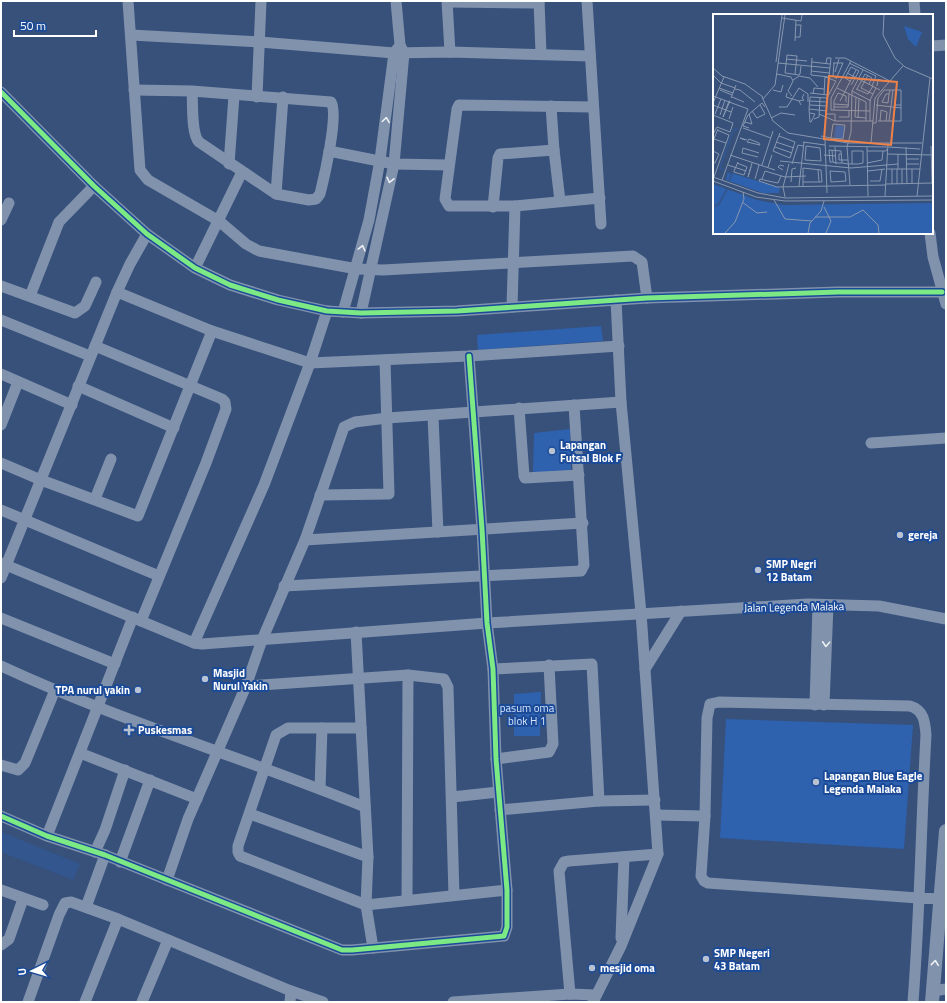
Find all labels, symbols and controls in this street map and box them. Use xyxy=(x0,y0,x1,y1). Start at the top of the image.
scale bar xyxy=(14,12,96,38)
inset map xyxy=(713,14,933,234)
text: 50 m xyxy=(20,16,46,35)
one-way arrow xyxy=(381,117,390,123)
one-way arrow xyxy=(387,177,395,183)
one-way arrow xyxy=(357,245,366,252)
place label: Lapangan Futsal Blok F xyxy=(560,437,622,466)
marker: Lapangan Futsal Blok F xyxy=(547,446,557,456)
place label: gereja xyxy=(908,527,938,543)
marker: gereja xyxy=(895,530,905,540)
place label: SMP Negri 12 Batam xyxy=(766,556,816,585)
marker: SMP Negri 12 Batam xyxy=(753,565,763,575)
street label: Jalan Legenda Malaka xyxy=(744,598,845,616)
one-way arrow xyxy=(822,641,831,647)
place label: Masjid Nurul Yakin xyxy=(213,665,268,694)
marker: Masjid Nurul Yakin xyxy=(200,674,210,684)
place label: TPA nurul yakin xyxy=(56,682,130,698)
marker: TPA nurul yakin xyxy=(133,685,143,695)
park label: pasum oma blok H 1 xyxy=(500,700,555,729)
place label: Puskesmas xyxy=(138,722,192,738)
marker: Puskesmas xyxy=(123,724,135,736)
place label: Lapangan Blue Eagle Legenda Malaka xyxy=(824,768,923,797)
marker: Lapangan Blue Eagle Legenda Malaka xyxy=(811,777,821,787)
place label: SMP Negeri 43 Batam xyxy=(714,945,770,974)
north arrow xyxy=(12,951,52,991)
marker: SMP Negeri 43 Batam xyxy=(701,954,711,964)
place label: mesjid oma xyxy=(600,960,655,976)
one-way arrow xyxy=(930,960,939,966)
marker: mesjid oma xyxy=(587,963,597,973)
text: U xyxy=(14,968,30,976)

